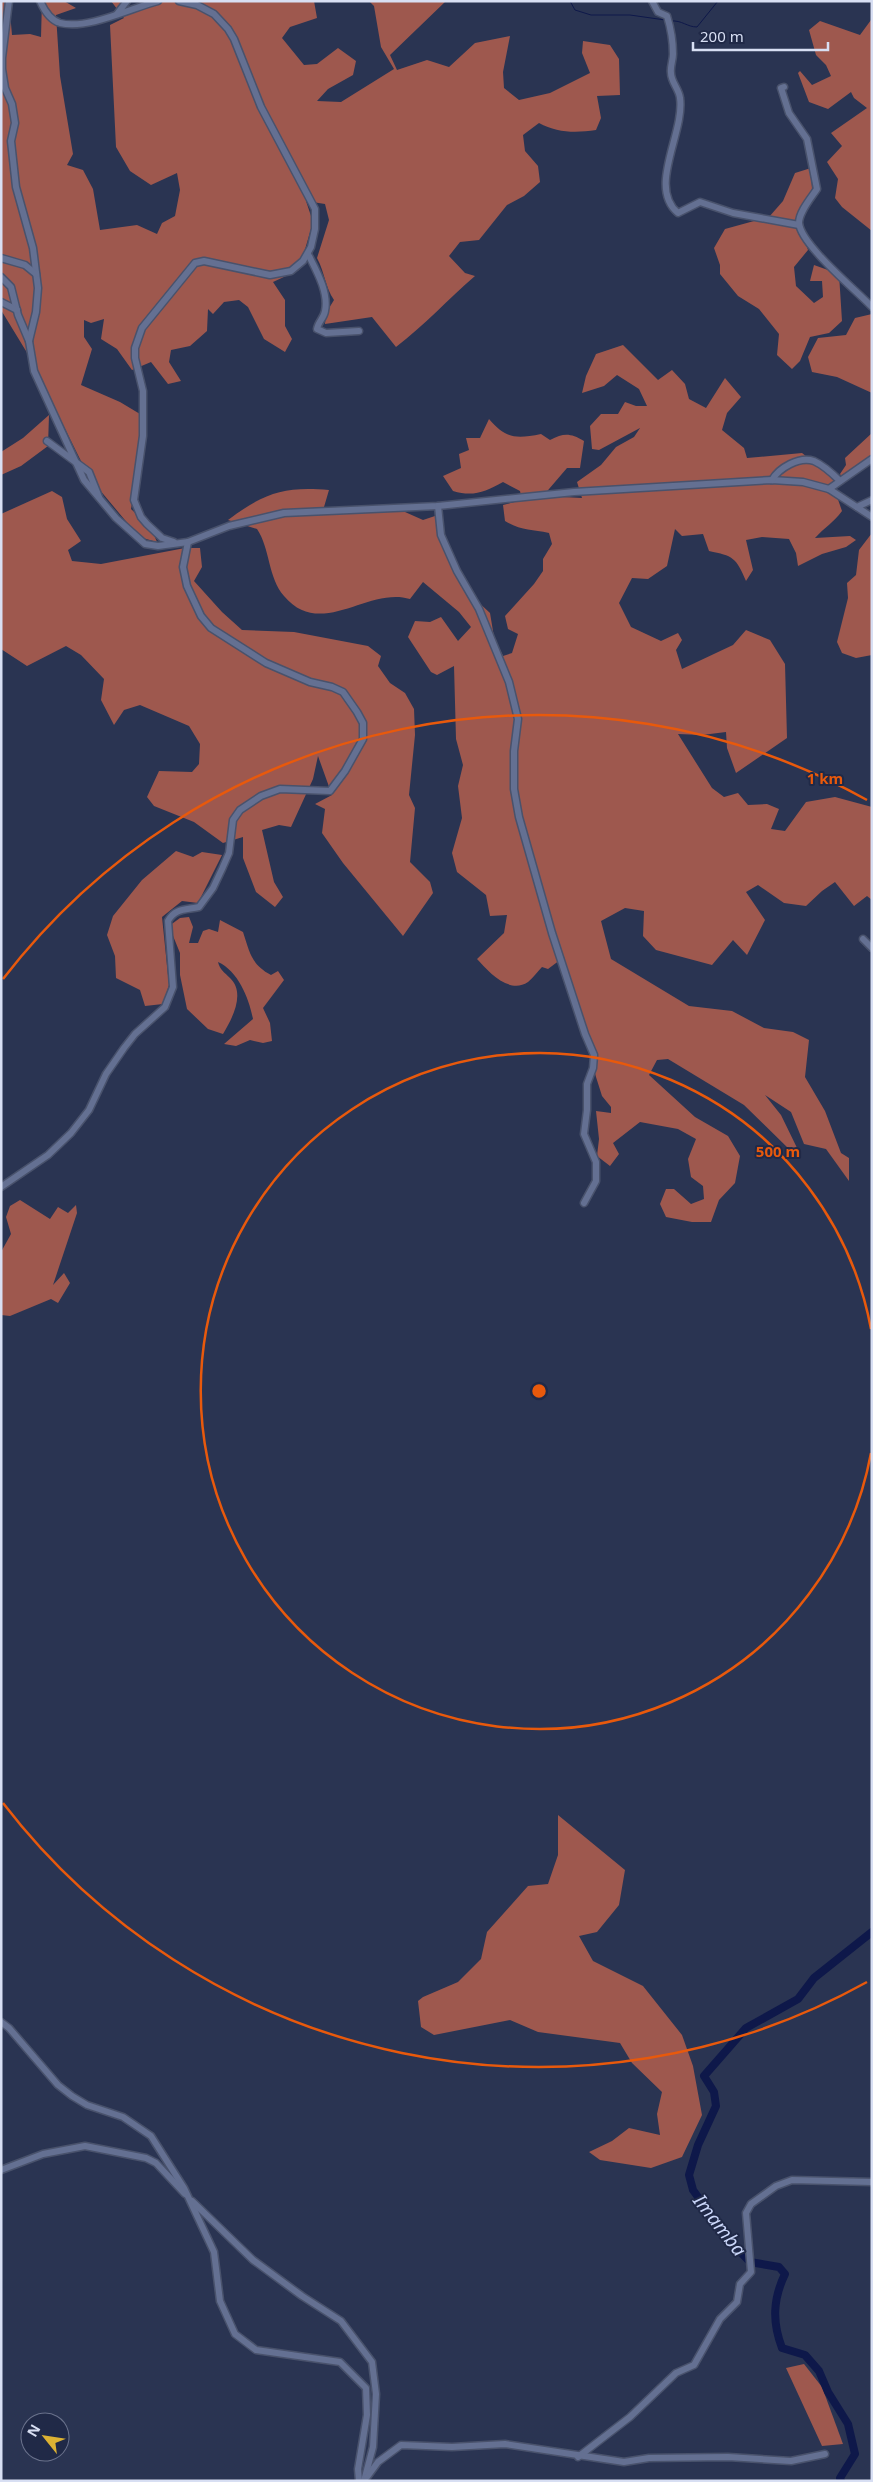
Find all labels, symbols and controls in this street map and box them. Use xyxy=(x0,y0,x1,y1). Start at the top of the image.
scale bar xyxy=(693,20,828,52)
text: 200 m xyxy=(700,26,744,46)
text: 1 km xyxy=(807,768,843,788)
text: 500 m xyxy=(756,1141,800,1161)
centre of rings xyxy=(530,1382,548,1400)
water label: Imamba xyxy=(687,2188,753,2262)
north arrow xyxy=(20,2412,70,2462)
text: N xyxy=(22,2421,44,2440)

